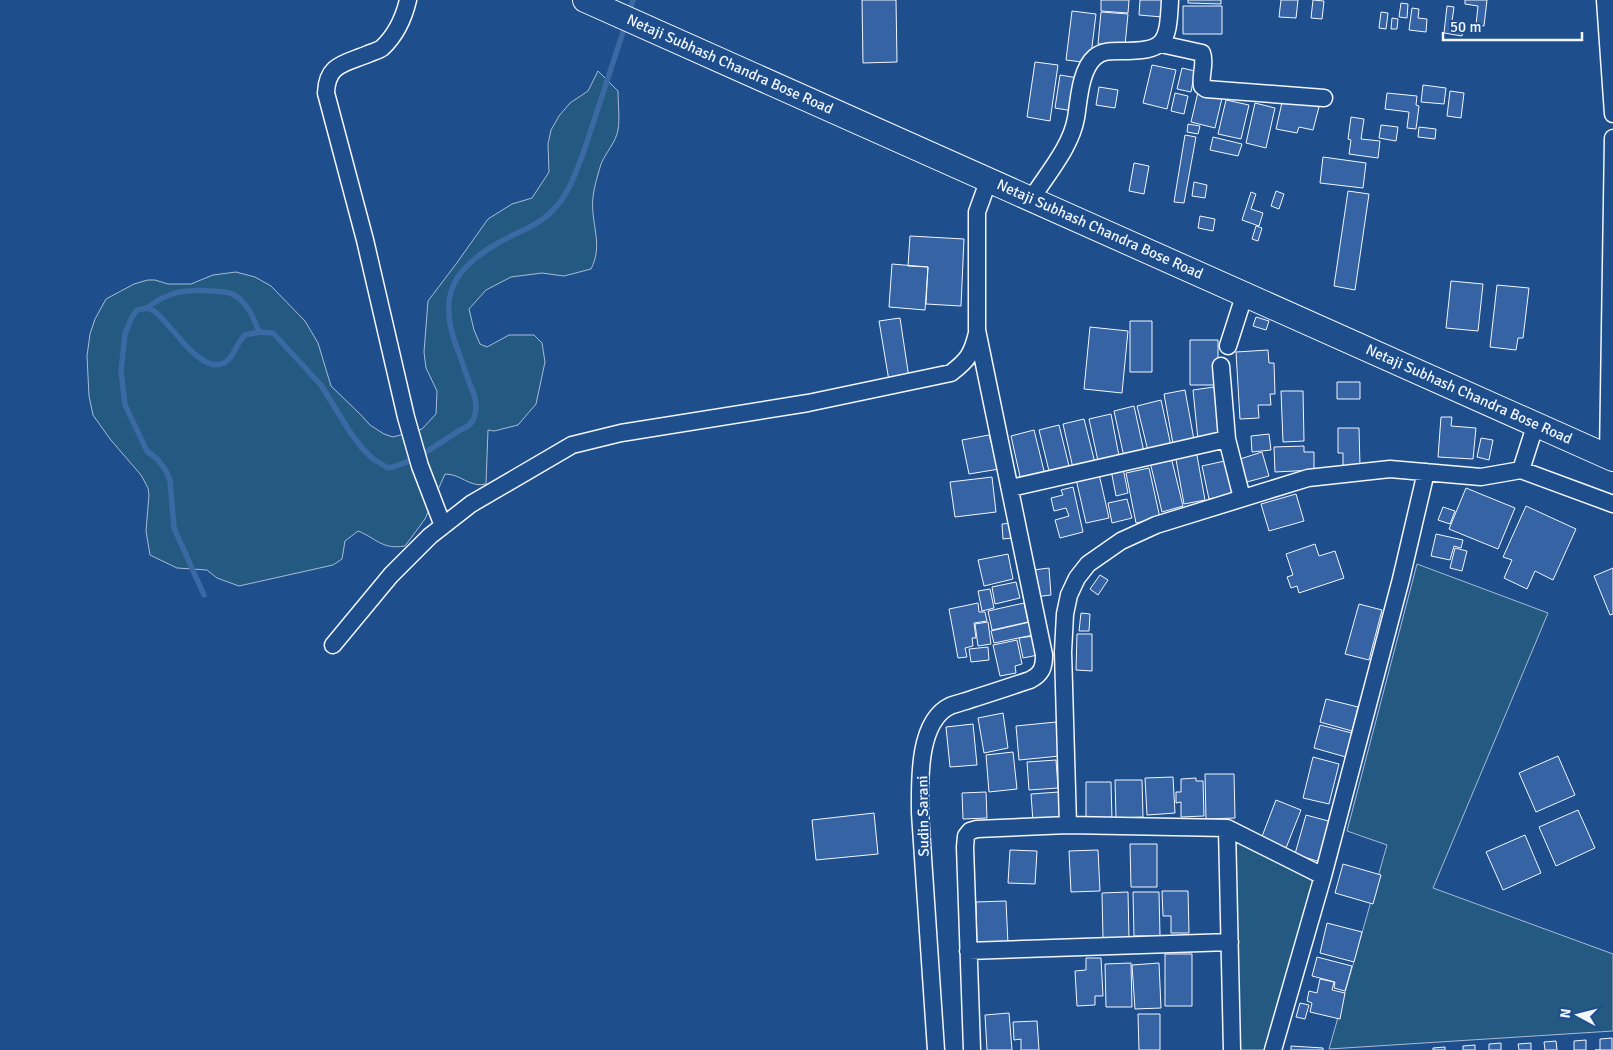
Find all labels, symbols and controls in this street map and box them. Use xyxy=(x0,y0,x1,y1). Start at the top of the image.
street label: Netaji Subhash Chandra Bose Road xyxy=(624,10,836,118)
scale bar xyxy=(1443,10,1582,42)
text: 50 m xyxy=(1450,18,1481,36)
street label: Netaji Subhash Chandra Bose Road xyxy=(994,175,1206,283)
street label: Netaji Subhash Chandra Bose Road xyxy=(1363,340,1575,448)
street label: Sudin Sarani xyxy=(913,775,933,857)
north arrow xyxy=(1553,990,1603,1040)
text: N xyxy=(1557,1008,1575,1019)

